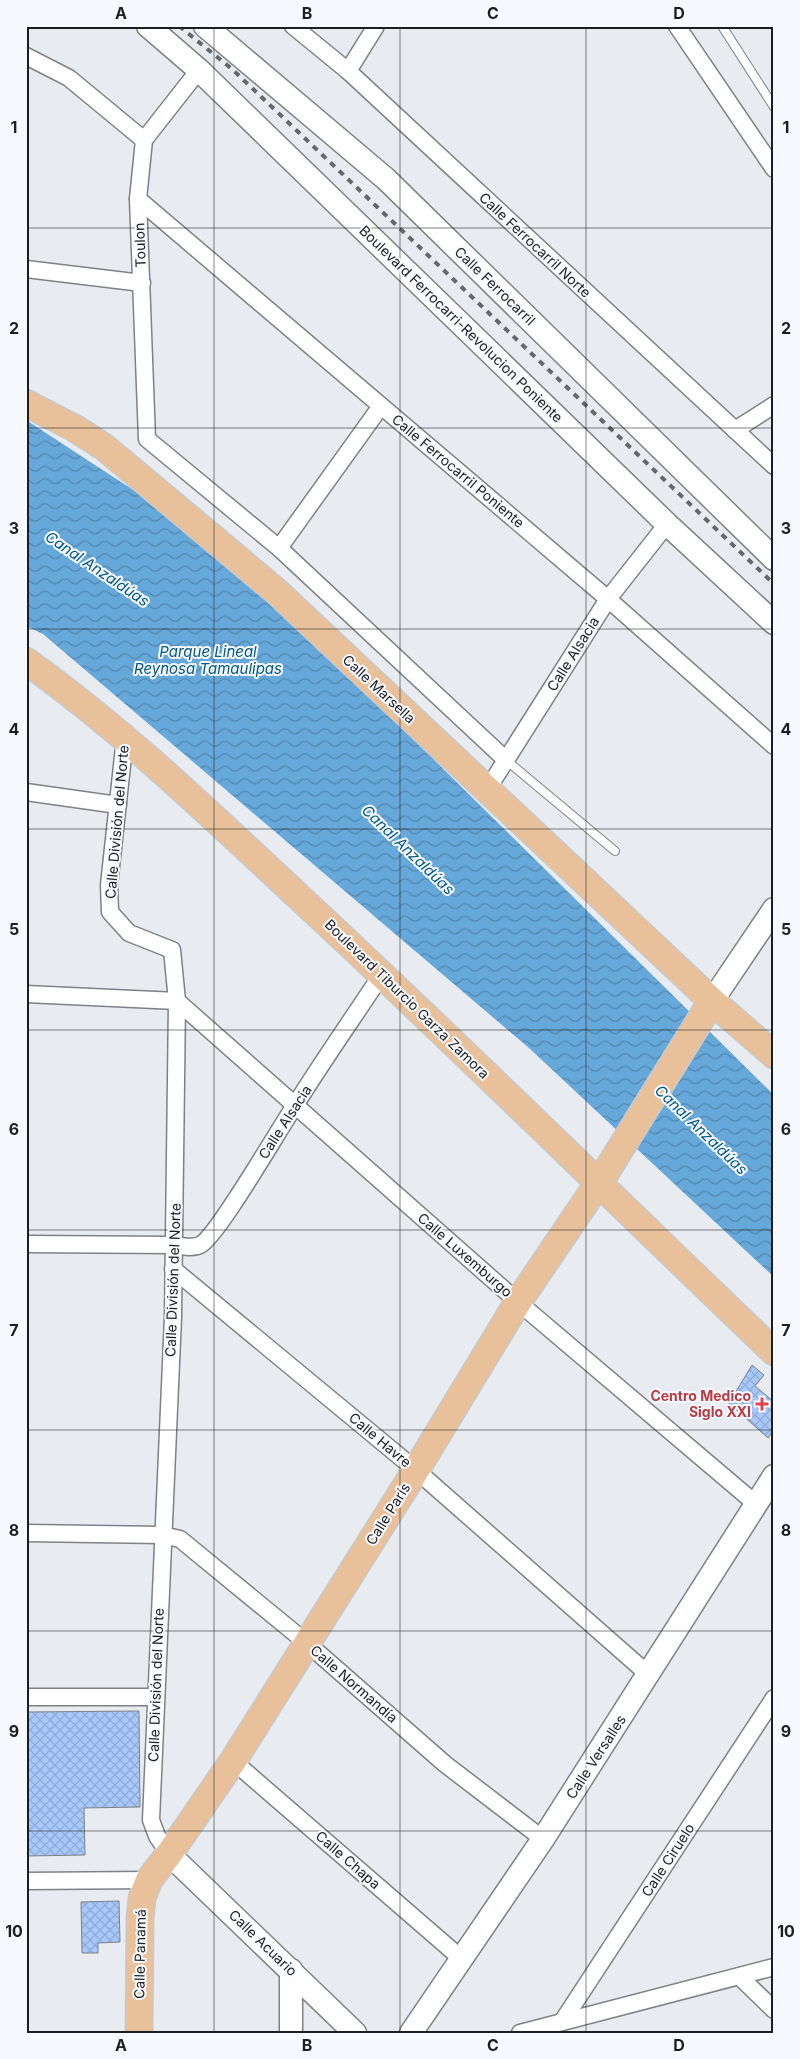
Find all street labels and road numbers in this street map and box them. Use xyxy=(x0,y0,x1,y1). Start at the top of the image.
street label: Calle Ferrocarril Norte xyxy=(476,189,594,301)
street label: Toulon xyxy=(130,222,149,268)
street label: Boulevard Ferrocarri-Revolucion Poniente xyxy=(356,222,567,426)
street label: Calle Ferrocarril xyxy=(451,243,539,329)
street label: Calle Ferrocarril Poniente xyxy=(389,410,528,531)
street label: Calle Alsacia xyxy=(543,613,602,694)
street label: Calle Marsella xyxy=(340,651,419,727)
street label: Calle División del Norte xyxy=(101,744,132,900)
street label: Boulevard Tiburcio Garza Zamora xyxy=(322,915,493,1082)
street label: Calle Alsacia xyxy=(254,1082,315,1162)
street label: Calle División del Norte xyxy=(161,1203,184,1357)
street label: Calle Luxemburgo xyxy=(415,1209,516,1300)
street label: Calle Havre xyxy=(346,1409,415,1471)
street label: Calle París xyxy=(362,1480,413,1548)
street label: Calle División del Norte xyxy=(144,1608,167,1762)
street label: Calle Normandía xyxy=(307,1641,401,1726)
street label: Calle Versalles xyxy=(562,1711,629,1802)
street label: Calle Ciruelo xyxy=(638,1820,698,1900)
street label: Calle Chapa xyxy=(313,1827,384,1892)
street label: Calle Acuario xyxy=(226,1906,301,1979)
street label: Calle Panamá xyxy=(130,1909,149,1999)

